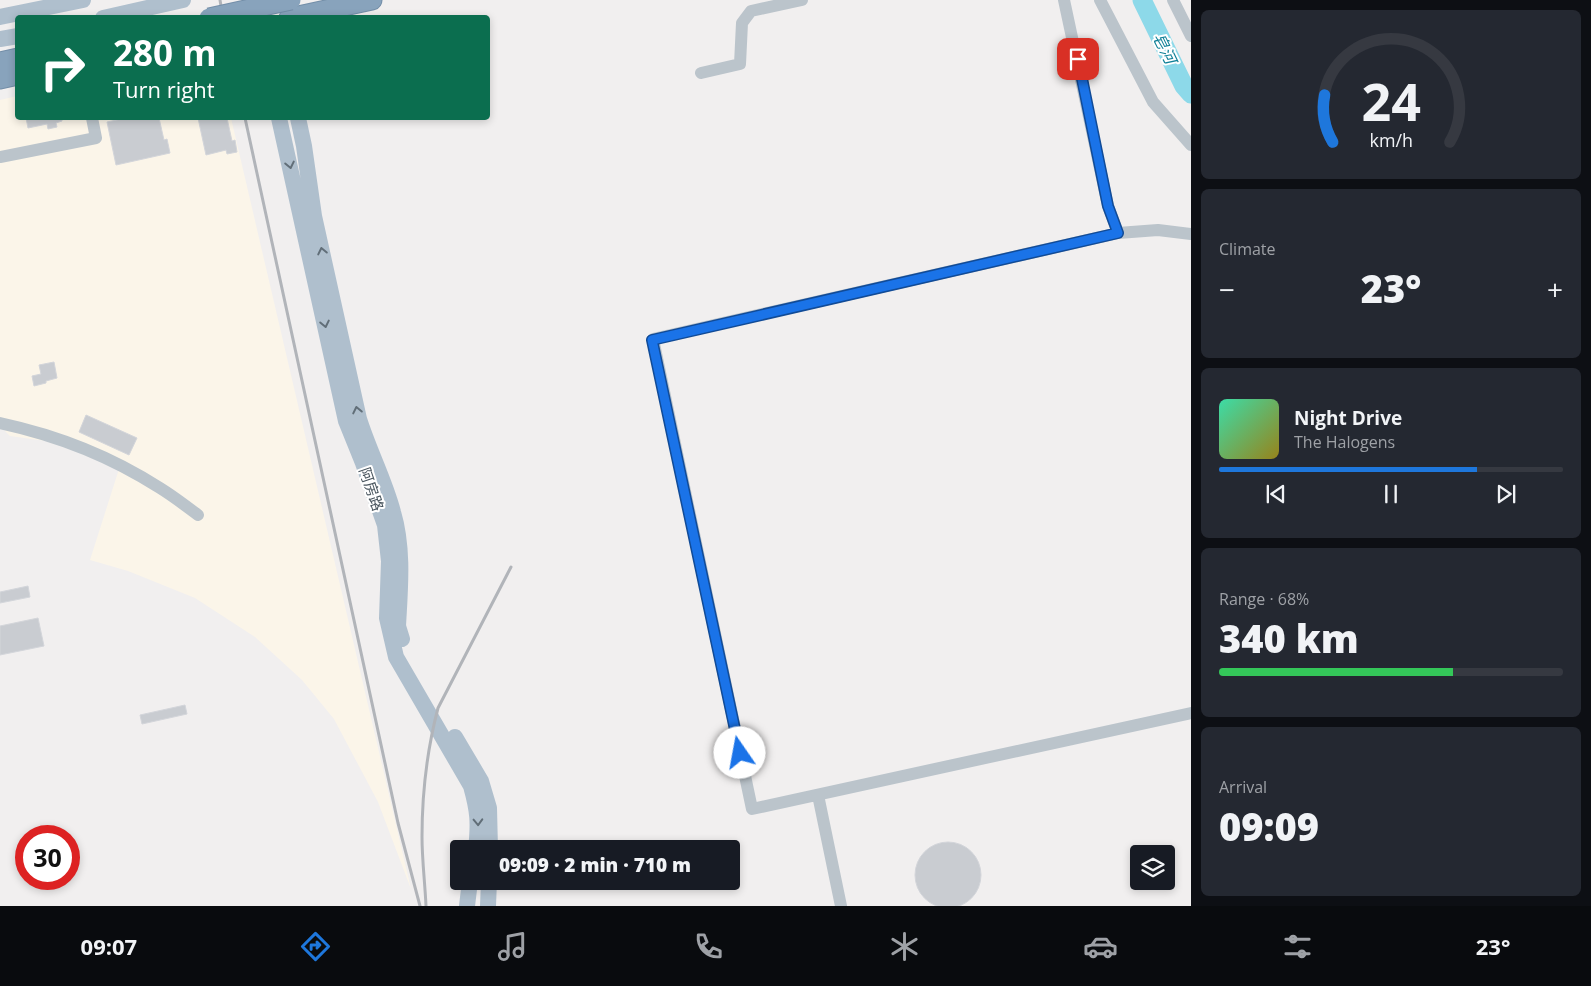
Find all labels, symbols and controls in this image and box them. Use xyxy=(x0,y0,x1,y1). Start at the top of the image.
text: 280 m xyxy=(113,29,217,76)
water label: 皂河 xyxy=(1148,29,1183,70)
icon: right xyxy=(30,35,95,100)
pin xyxy=(1057,38,1099,80)
icon: arrive xyxy=(1064,45,1092,73)
text: 24 xyxy=(1361,65,1421,136)
text: Turn right xyxy=(113,74,215,104)
text: km/h xyxy=(1369,128,1413,152)
one-way arrow xyxy=(284,161,295,170)
text: Climate xyxy=(1219,238,1276,260)
one-way arrow xyxy=(317,247,328,256)
text: 23° xyxy=(1361,262,1421,314)
text: − xyxy=(1219,270,1235,308)
text: + xyxy=(1547,270,1563,308)
one-way arrow xyxy=(319,319,330,328)
one-way arrow xyxy=(352,405,363,414)
text: Night Drive xyxy=(1294,405,1402,431)
text: The Halogens xyxy=(1294,431,1395,453)
street label: 阿房路 xyxy=(355,464,389,514)
icon: previous xyxy=(1262,480,1290,508)
icon: pause xyxy=(1377,480,1405,508)
icon: next xyxy=(1492,480,1520,508)
text: Range · 68% xyxy=(1219,588,1309,610)
text: 340 km xyxy=(1219,612,1359,664)
position arrow xyxy=(713,726,765,778)
text: Arrival xyxy=(1219,776,1267,798)
text: 09:09 xyxy=(1219,800,1319,852)
one-way arrow xyxy=(472,819,483,827)
speed limit sign: 30 xyxy=(15,825,80,890)
map controls xyxy=(1130,845,1175,890)
button: layers xyxy=(1130,845,1175,890)
text: 09:09 · 2 min · 710 m xyxy=(499,852,691,878)
icon: directions xyxy=(298,929,333,964)
icon: music xyxy=(495,929,530,964)
icon: phone xyxy=(691,929,726,964)
icon: climate xyxy=(887,929,922,964)
icon: car xyxy=(1083,929,1118,964)
icon: filters xyxy=(1280,929,1315,964)
text: 09:07 xyxy=(81,931,137,961)
text: 23° xyxy=(1476,931,1510,961)

